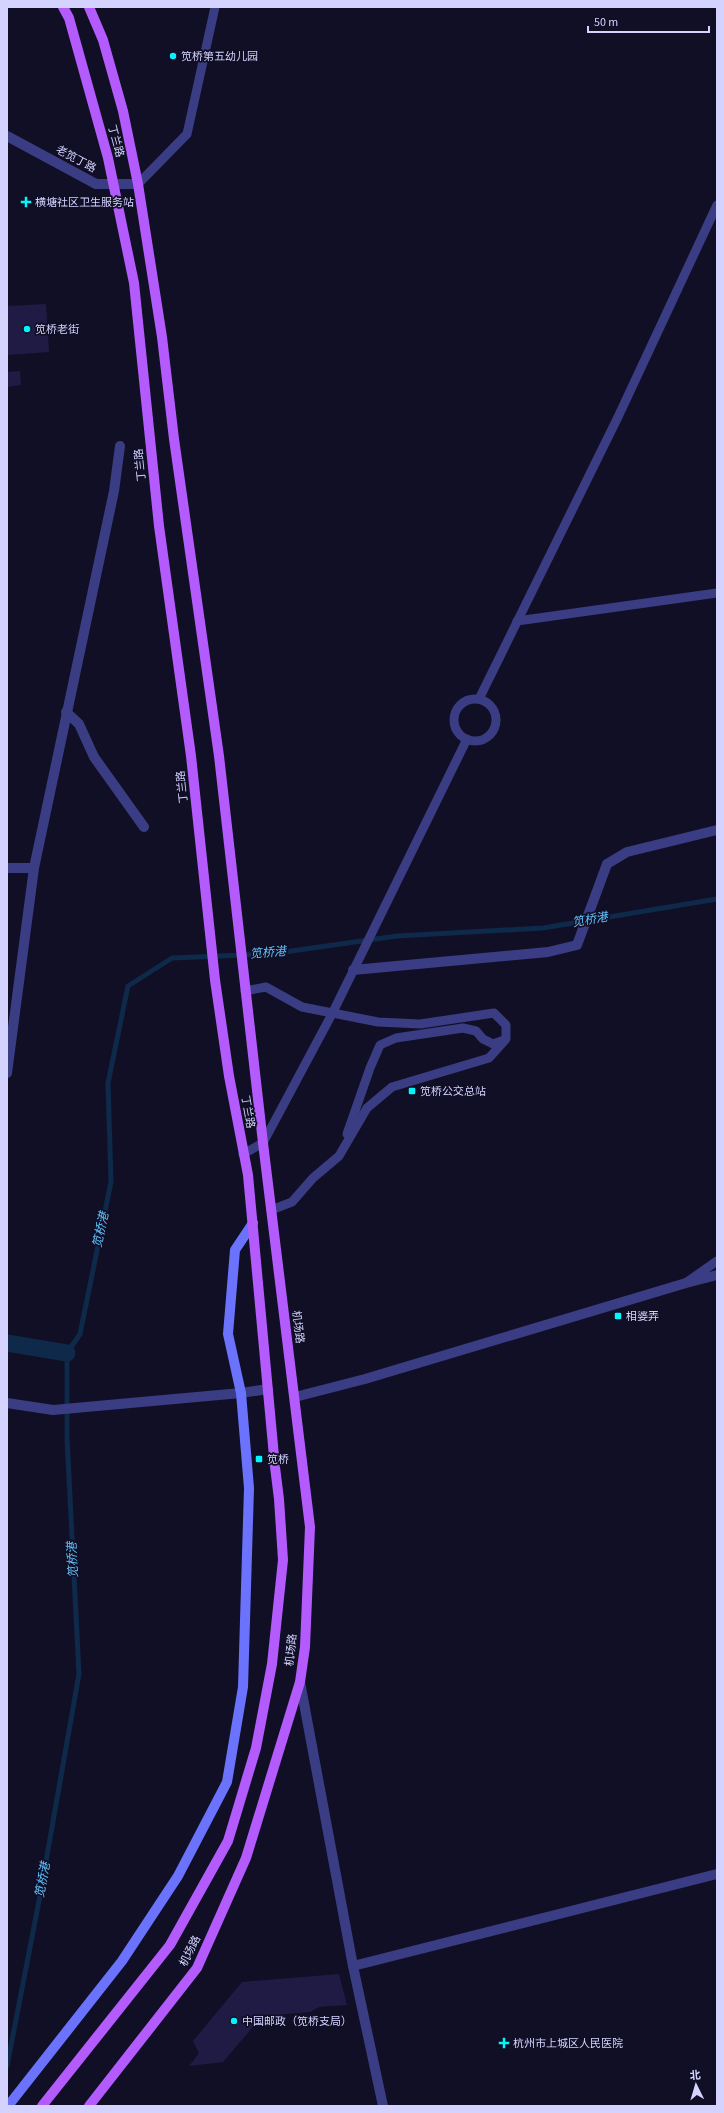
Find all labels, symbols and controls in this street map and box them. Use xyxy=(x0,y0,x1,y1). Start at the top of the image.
scale bar xyxy=(588,8,709,34)
text: 50 m xyxy=(594,14,618,31)
place label: 笕桥第五幼儿园 xyxy=(181,49,258,64)
marker: 笕桥第五幼儿园 xyxy=(168,51,178,61)
street label: 丁兰路 xyxy=(104,123,128,159)
street label: 老笕丁路 xyxy=(53,142,99,176)
place label: 横塘社区卫生服务站 xyxy=(35,195,134,210)
marker: 横塘社区卫生服务站 xyxy=(20,196,32,208)
place label: 笕桥老街 xyxy=(35,322,79,337)
marker: 笕桥老街 xyxy=(22,324,32,334)
street label: 丁兰路 xyxy=(131,448,149,482)
street label: 丁兰路 xyxy=(173,770,191,804)
water label: 笕桥港 xyxy=(571,908,611,931)
water label: 笕桥港 xyxy=(249,943,289,963)
place label: 笕桥公交总站 xyxy=(420,1084,486,1099)
marker: 笕桥公交总站 xyxy=(407,1086,417,1096)
street label: 丁兰路 xyxy=(238,1094,258,1130)
water label: 笕桥港 xyxy=(89,1209,113,1249)
place label: 相婆弄 xyxy=(626,1309,659,1324)
street label: 机场路 xyxy=(289,1310,307,1344)
marker: 相婆弄 xyxy=(613,1311,623,1321)
place label: 笕桥 xyxy=(267,1452,289,1467)
marker: 笕桥 xyxy=(254,1454,264,1464)
water label: 笕桥港 xyxy=(63,1540,82,1578)
street label: 机场路 xyxy=(282,1633,300,1667)
water label: 笕桥港 xyxy=(32,1859,55,1899)
street label: 机场路 xyxy=(176,1933,204,1969)
place label: 中国邮政（笕桥支局） xyxy=(242,2014,352,2029)
marker: 中国邮政（笕桥支局） xyxy=(229,2016,239,2026)
place label: 杭州市上城区人民医院 xyxy=(513,2036,623,2051)
marker: 杭州市上城区人民医院 xyxy=(498,2037,510,2049)
north arrow xyxy=(676,2065,716,2105)
text: 北 xyxy=(689,2068,701,2083)

